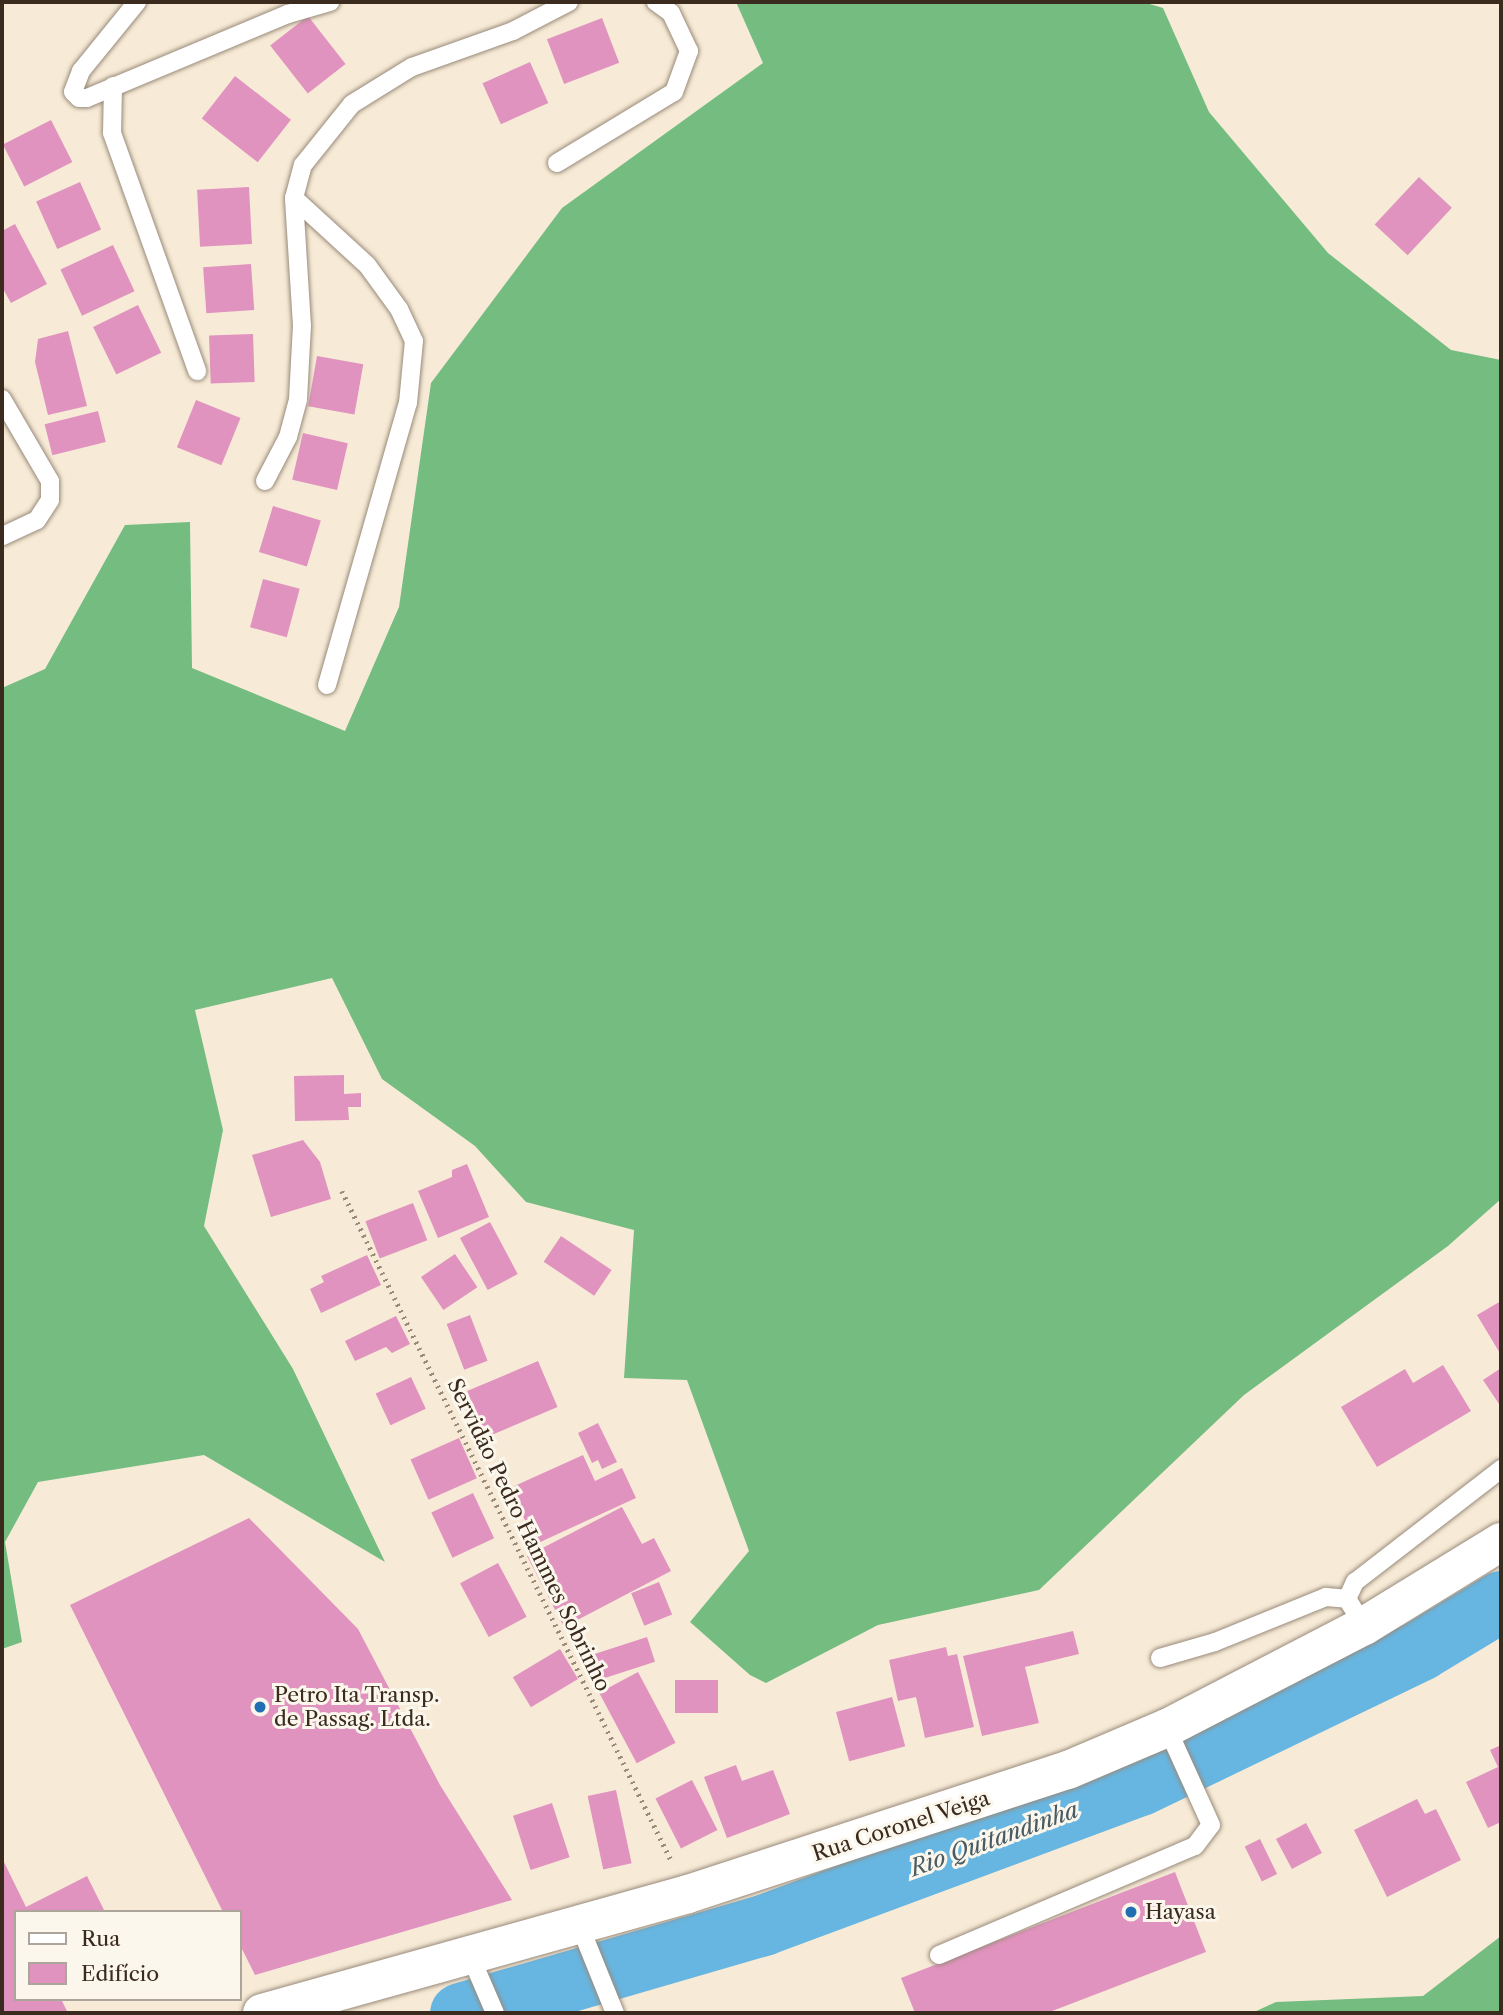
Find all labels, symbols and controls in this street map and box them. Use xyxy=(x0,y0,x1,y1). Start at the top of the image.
street label: Servidão Pedro Hammes Sobrinho xyxy=(442,1374,616,1696)
place label: Petro Ita Transp. de Passag. Ltda. xyxy=(274,1682,440,1732)
marker: Petro Ita Transp. de Passag. Ltda. xyxy=(252,1699,268,1715)
street label: Rua Coronel Veiga xyxy=(809,1785,993,1867)
water label: Rio Quitandinha xyxy=(906,1796,1082,1882)
place label: Hayasa xyxy=(1145,1899,1216,1925)
marker: Hayasa xyxy=(1123,1904,1139,1920)
legend xyxy=(14,1910,242,2001)
text: Rua xyxy=(81,1926,120,1951)
text: Edifício xyxy=(81,1961,159,1986)

